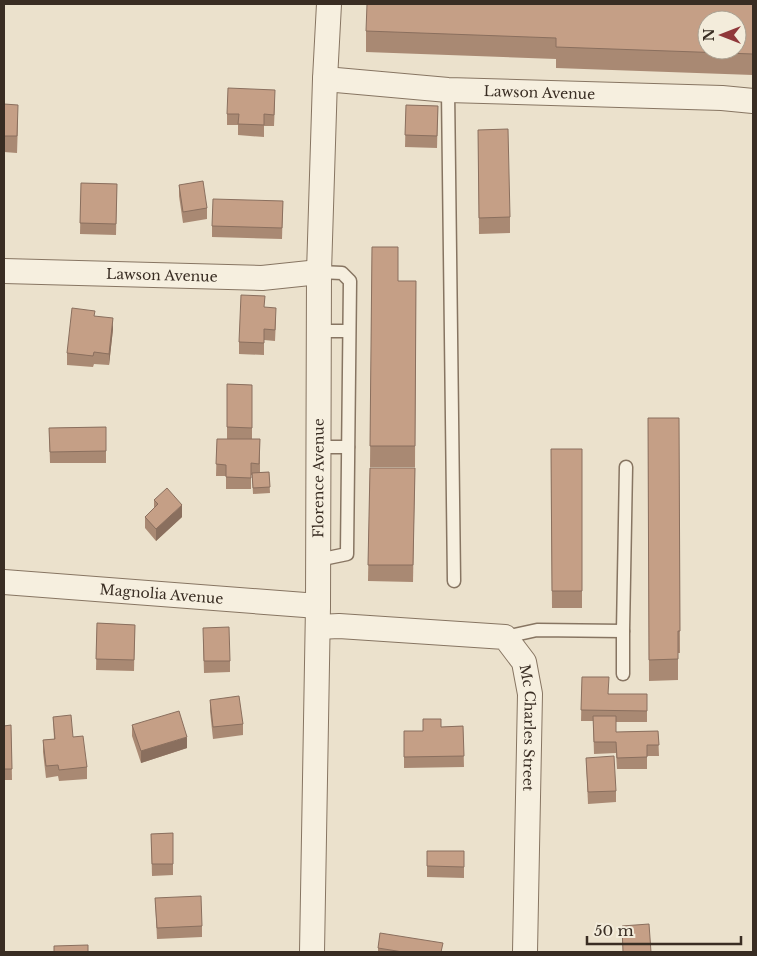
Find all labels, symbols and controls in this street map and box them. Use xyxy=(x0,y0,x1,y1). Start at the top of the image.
north arrow xyxy=(697,10,747,60)
text: N xyxy=(700,28,718,42)
street label: Lawson Avenue xyxy=(483,82,595,103)
street label: Lawson Avenue xyxy=(106,265,218,286)
street label: Florence Avenue xyxy=(309,418,328,538)
street label: Magnolia Avenue xyxy=(99,580,224,608)
street label: Mc Charles Street xyxy=(516,663,539,792)
scale bar xyxy=(587,914,741,946)
text: 50 m xyxy=(594,921,634,940)

